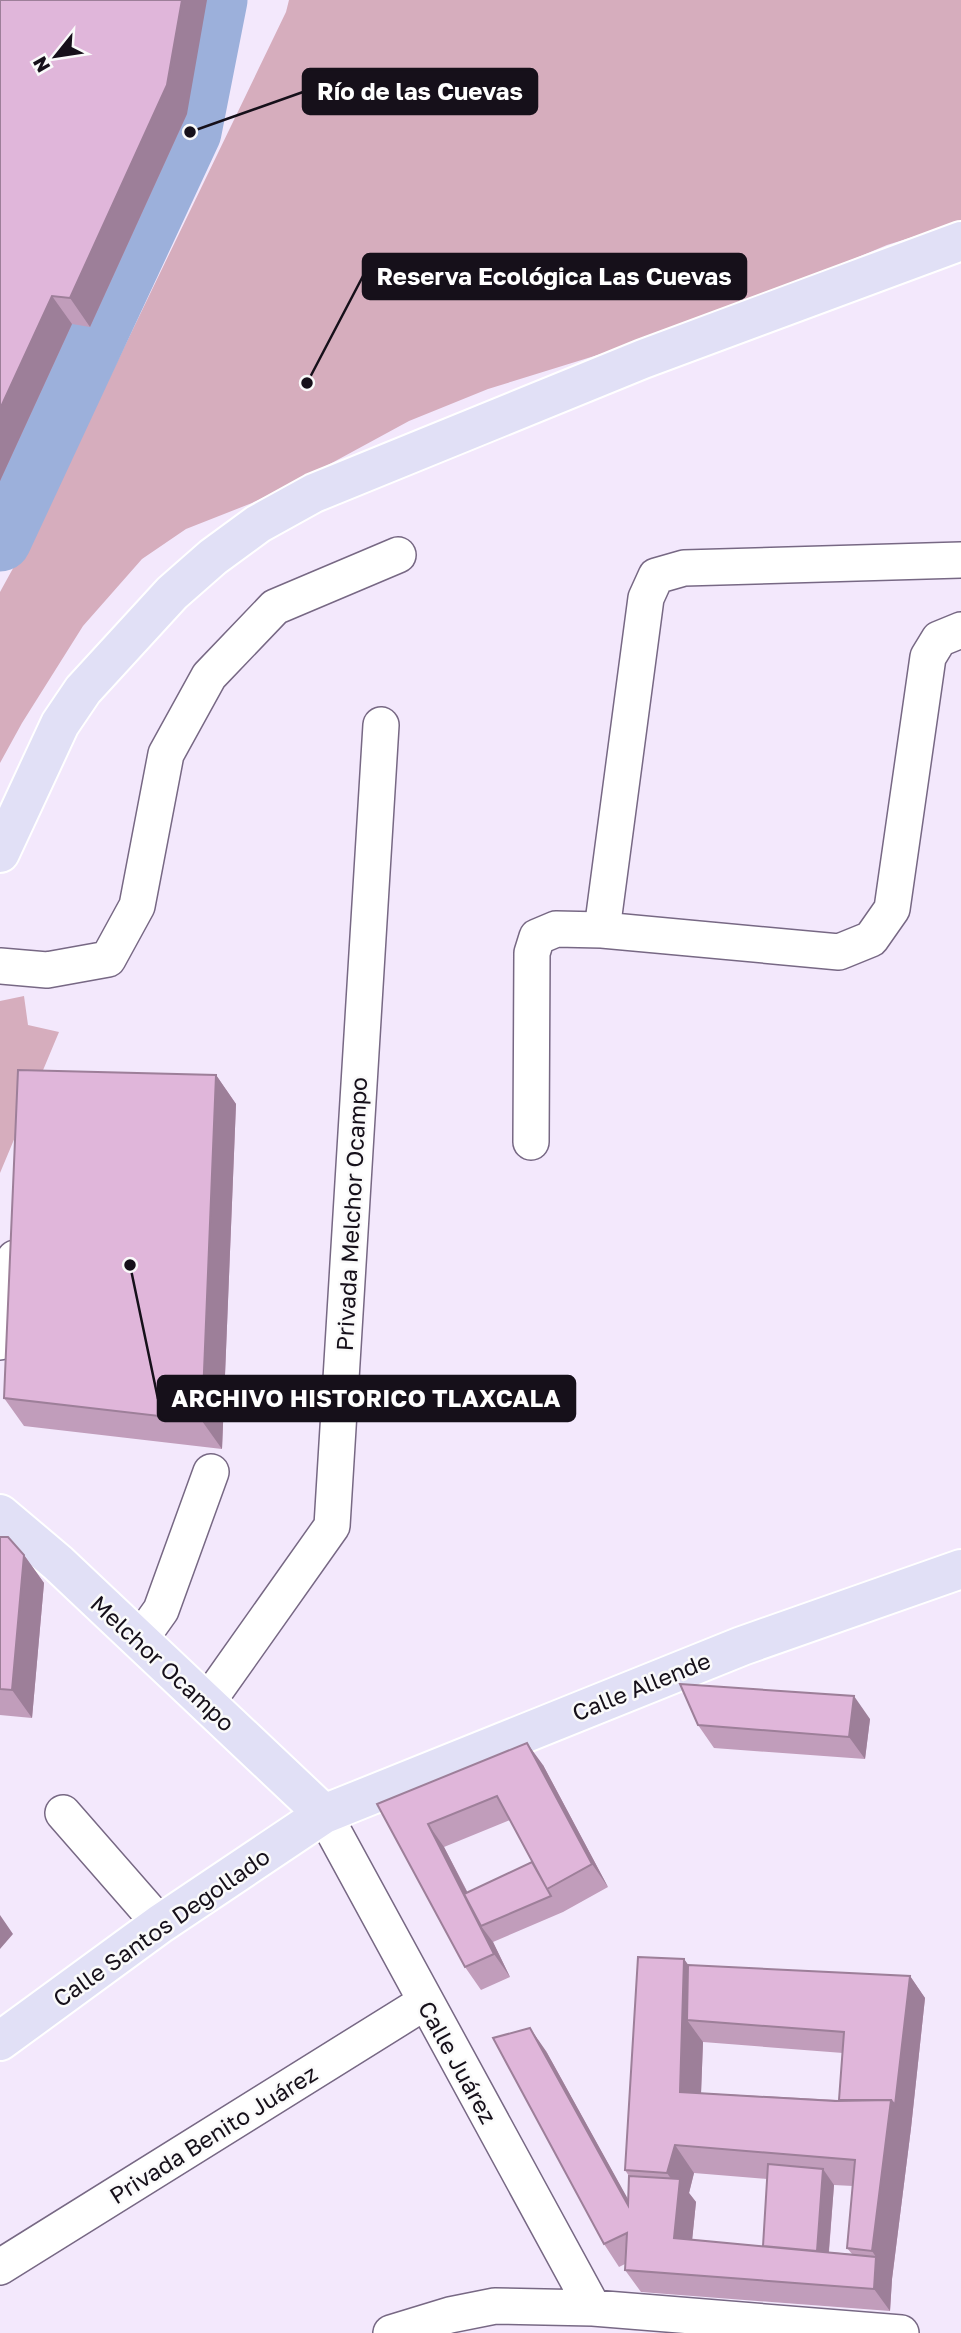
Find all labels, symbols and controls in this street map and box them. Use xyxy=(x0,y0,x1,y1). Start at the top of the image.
north arrow xyxy=(21,21,91,91)
text: N xyxy=(27,53,54,77)
callout: Río de las Cuevas xyxy=(303,69,537,114)
text: Río de las Cuevas xyxy=(317,76,523,105)
callout: Reserva Ecológica Las Cuevas xyxy=(363,254,746,299)
text: Reserva Ecológica Las Cuevas xyxy=(376,261,732,290)
street label: Privada Melchor Ocampo xyxy=(330,1076,372,1352)
callout: ARCHIVO HISTORICO TLAXCALA xyxy=(158,1376,575,1421)
text: ARCHIVO HISTORICO TLAXCALA xyxy=(171,1383,561,1412)
street label: Melchor Ocampo xyxy=(85,1589,241,1737)
street label: Calle Allende xyxy=(568,1646,714,1726)
street label: Calle Santos Degollado xyxy=(47,1842,275,2012)
street label: Calle Juárez xyxy=(413,1996,503,2128)
street label: Privada Benito Juárez xyxy=(104,2059,322,2209)

